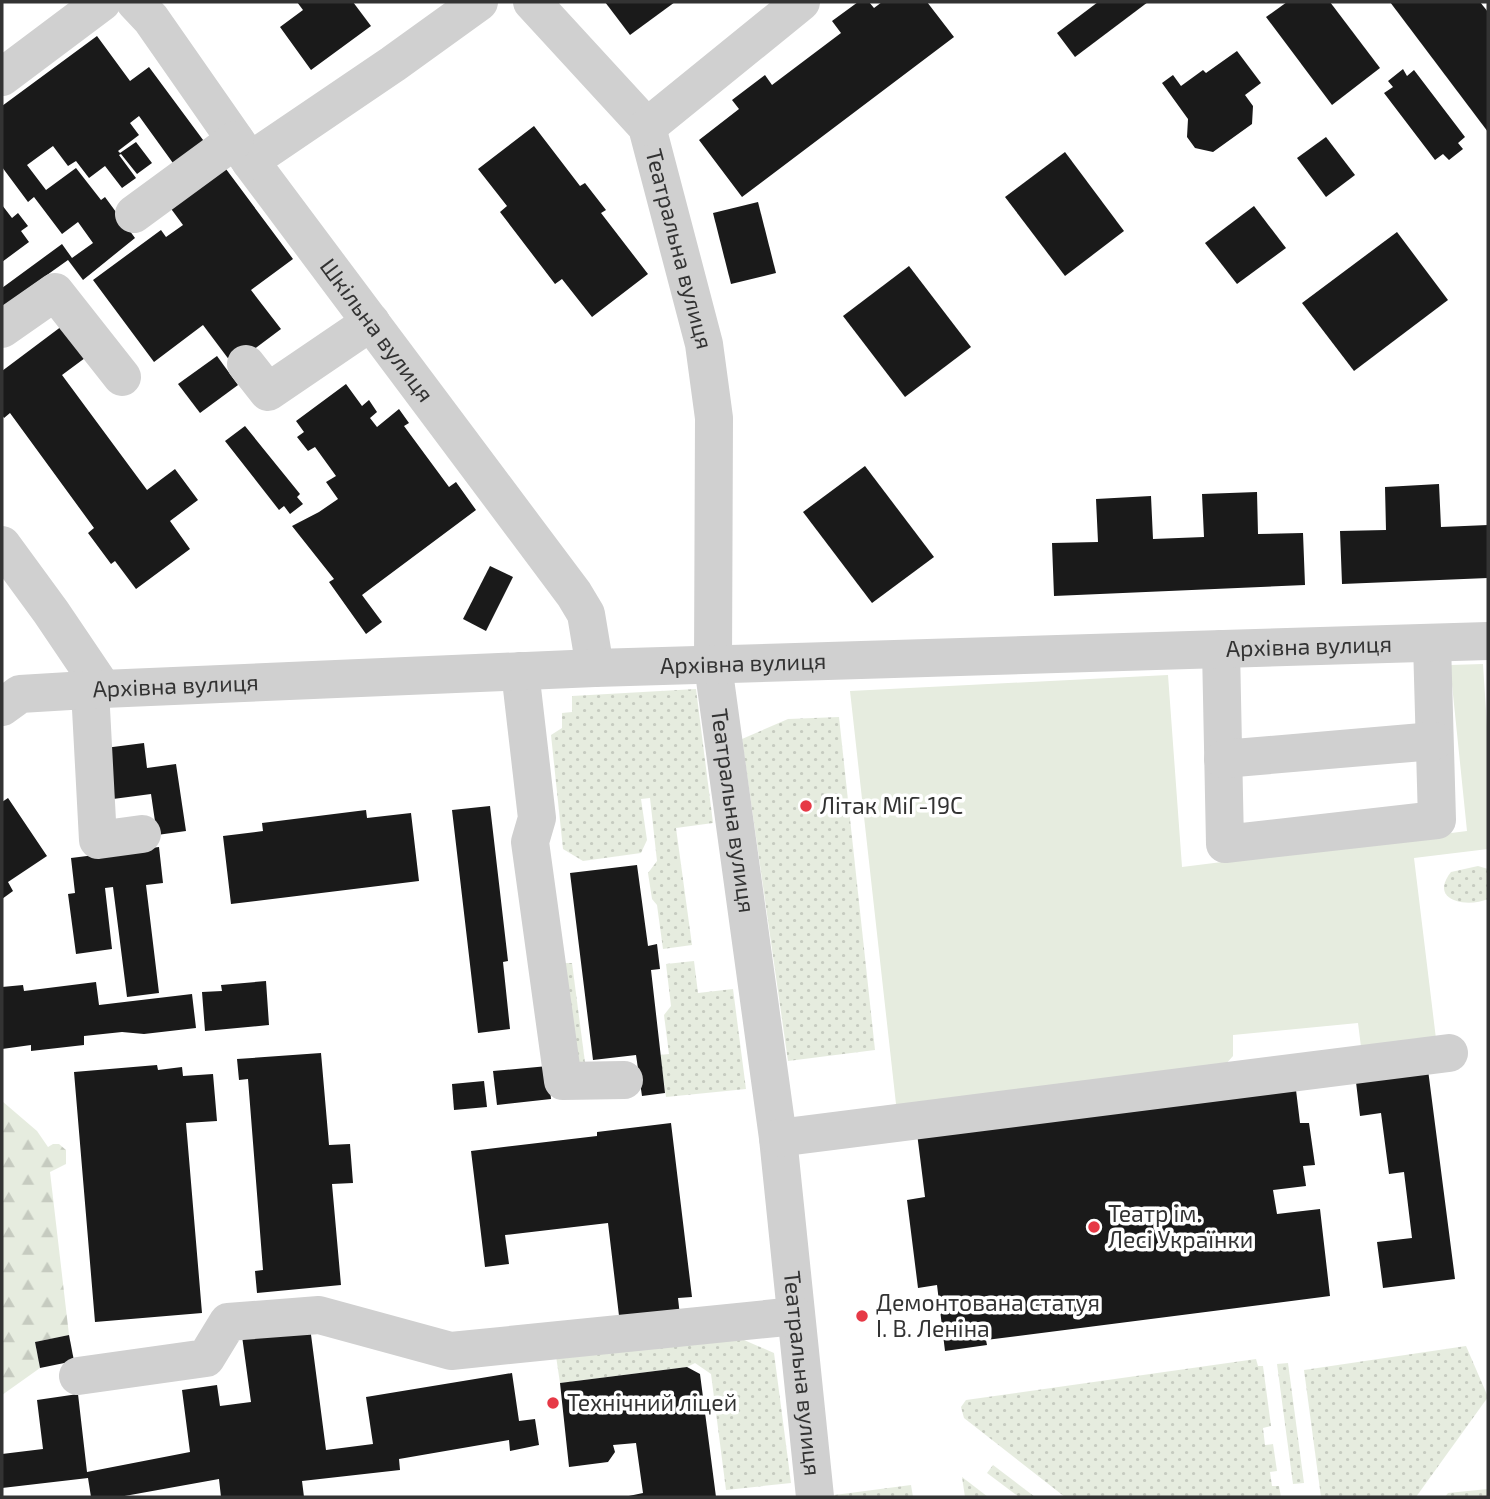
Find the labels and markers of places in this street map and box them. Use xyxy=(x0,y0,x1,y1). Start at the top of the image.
place label: Літак МіГ-19С xyxy=(820,791,963,819)
marker: Літак МіГ-19С xyxy=(798,798,814,814)
place label: Театр ім. Лесі Українки xyxy=(1108,1199,1253,1253)
marker: Театр ім. Лесі Українки xyxy=(1086,1219,1102,1235)
place label: Демонтована статуя І. В. Леніна xyxy=(876,1288,1100,1342)
marker: Демонтована статуя І. В. Леніна xyxy=(854,1308,870,1324)
place label: Технічний ліцей xyxy=(567,1388,737,1416)
marker: Технічний ліцей xyxy=(545,1395,561,1411)

